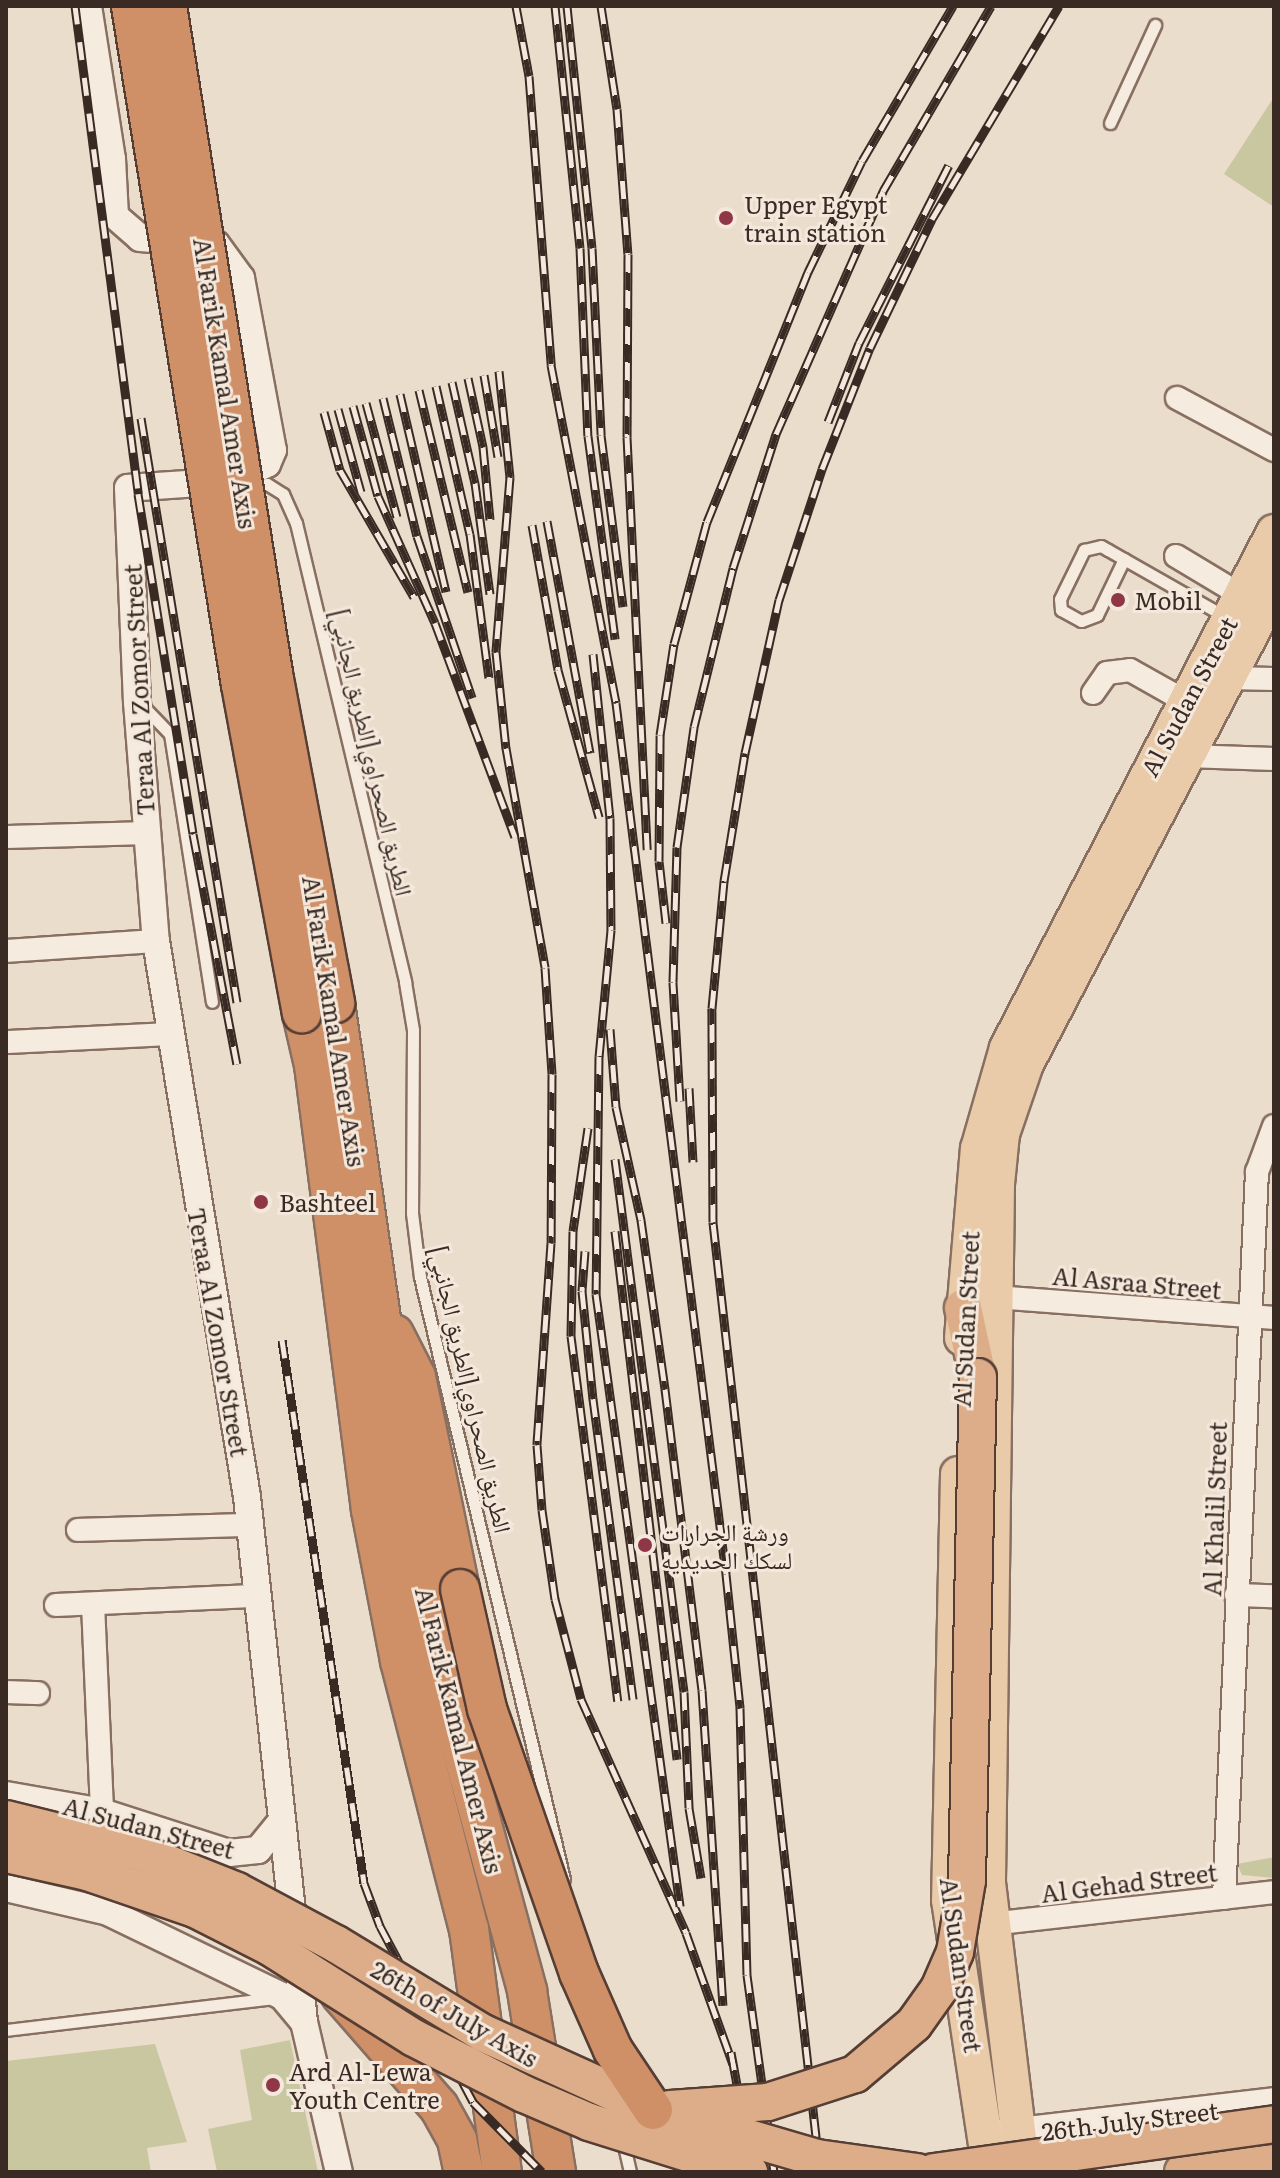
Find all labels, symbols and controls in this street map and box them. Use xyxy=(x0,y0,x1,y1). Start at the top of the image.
place label: Upper Egypt train station xyxy=(744,190,887,246)
marker: Upper Egypt train station xyxy=(715,207,737,229)
street label: Al Farik Kamal Amer Axis xyxy=(189,236,263,530)
street label: Teraa Al Zomor Street xyxy=(117,563,159,817)
place label: Mobil xyxy=(1134,586,1202,614)
marker: Mobil xyxy=(1109,591,1127,609)
street label: الطريق الصحراوي[الطريق الجانبي] xyxy=(326,606,420,898)
street label: Al Sudan Street xyxy=(1134,611,1242,781)
street label: Al Farik Kamal Amer Axis xyxy=(298,874,372,1168)
place label: Bashteel xyxy=(279,1188,376,1216)
marker: Bashteel xyxy=(250,1191,272,1213)
street label: Teraa Al Zomor Street xyxy=(183,1205,255,1459)
street label: Al Sudan Street xyxy=(946,1230,984,1408)
street label: الطريق الصحراوي[الطريق الجانبي] xyxy=(425,1243,519,1535)
street label: Al Asraa Street xyxy=(1051,1260,1223,1304)
street label: Al Khalil Street xyxy=(1197,1421,1231,1597)
place label: ورشة الجرارات لسكك الحديديه xyxy=(661,1517,792,1573)
marker: ورشة الجرارات لسكك الحديديه xyxy=(636,1536,654,1554)
street label: Al Farik Kamal Amer Axis xyxy=(410,1584,510,1876)
street label: Al Sudan Street xyxy=(60,1790,238,1864)
street label: Al Gehad Street xyxy=(1039,1857,1219,1907)
street label: Al Sudan Street xyxy=(935,1876,989,2054)
street label: 26th of July Axis xyxy=(367,1954,543,2072)
place label: Ard Al-Lewa Youth Centre xyxy=(289,2057,440,2113)
marker: Ard Al-Lewa Youth Centre xyxy=(264,2076,282,2094)
street label: 26th July Street xyxy=(1040,2095,1220,2145)

